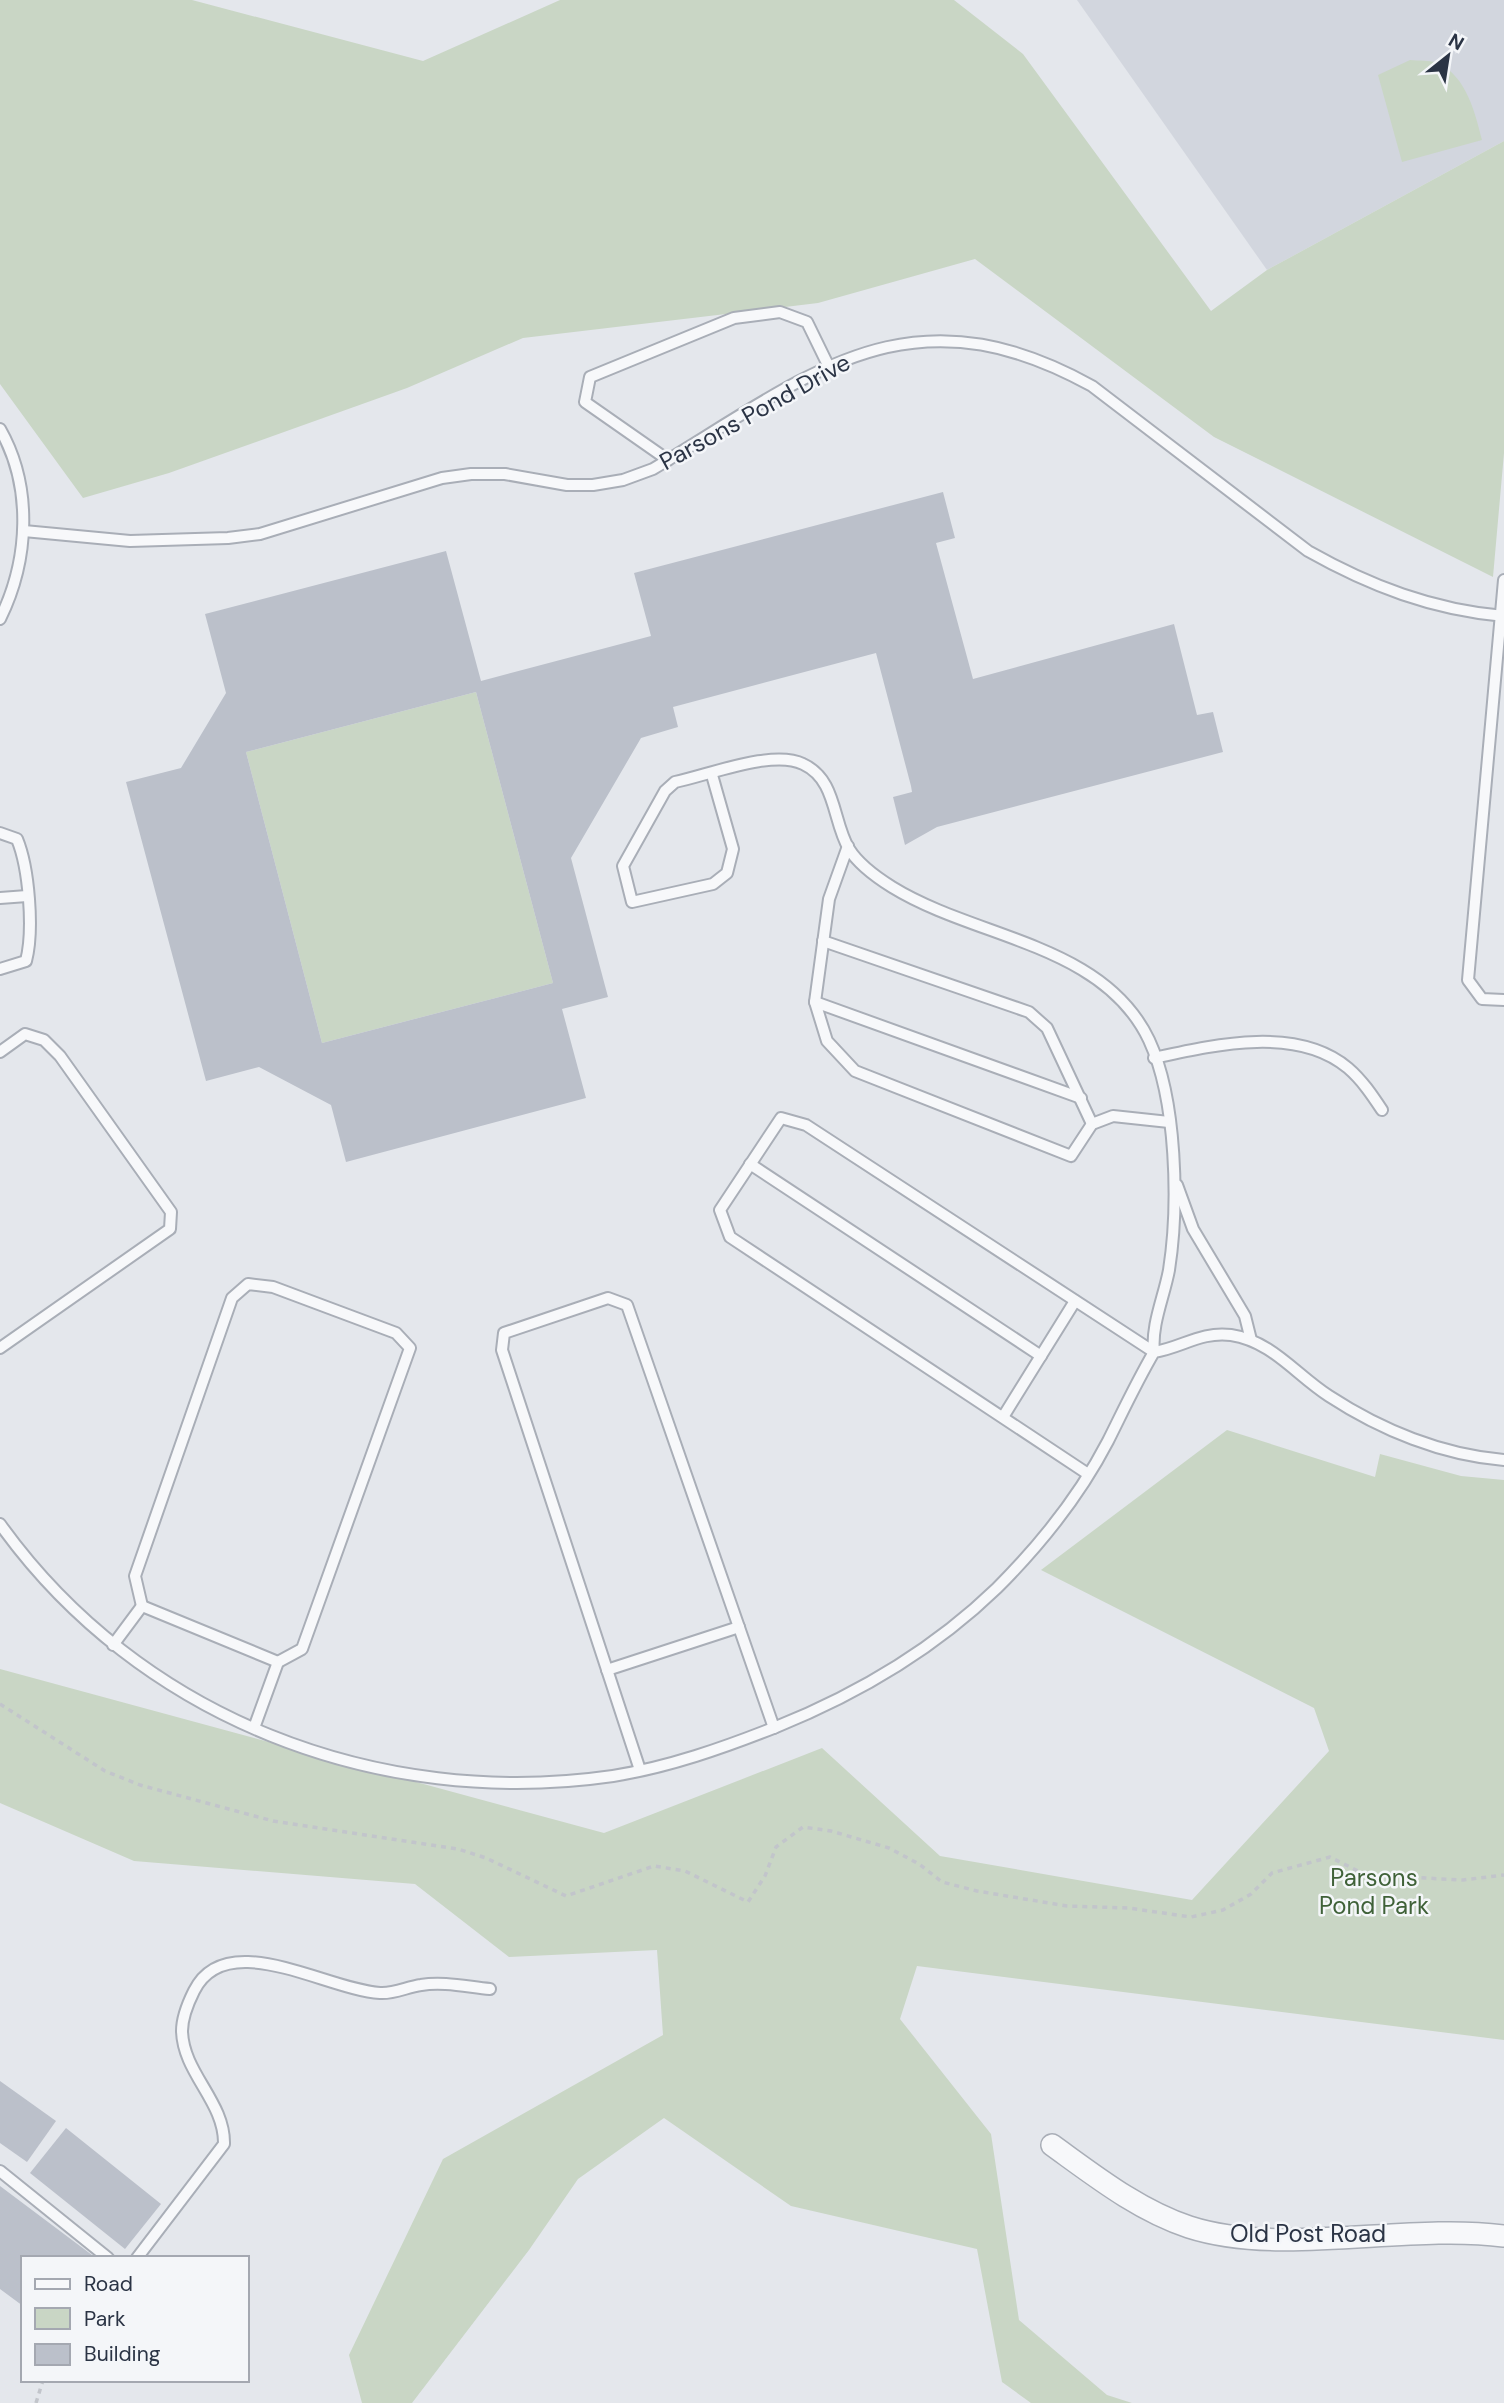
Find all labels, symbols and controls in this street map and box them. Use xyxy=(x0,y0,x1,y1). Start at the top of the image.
north arrow xyxy=(1413,21,1483,91)
text: N xyxy=(1444,27,1469,56)
street label: Parsons Pond Drive xyxy=(654,346,856,477)
park label: Parsons Pond Park xyxy=(1319,1862,1429,1921)
street label: Old Post Road xyxy=(1230,2218,1386,2249)
legend xyxy=(21,2256,248,2382)
text: Road xyxy=(84,2270,133,2298)
text: Park xyxy=(84,2305,126,2333)
text: Building xyxy=(84,2340,161,2368)

